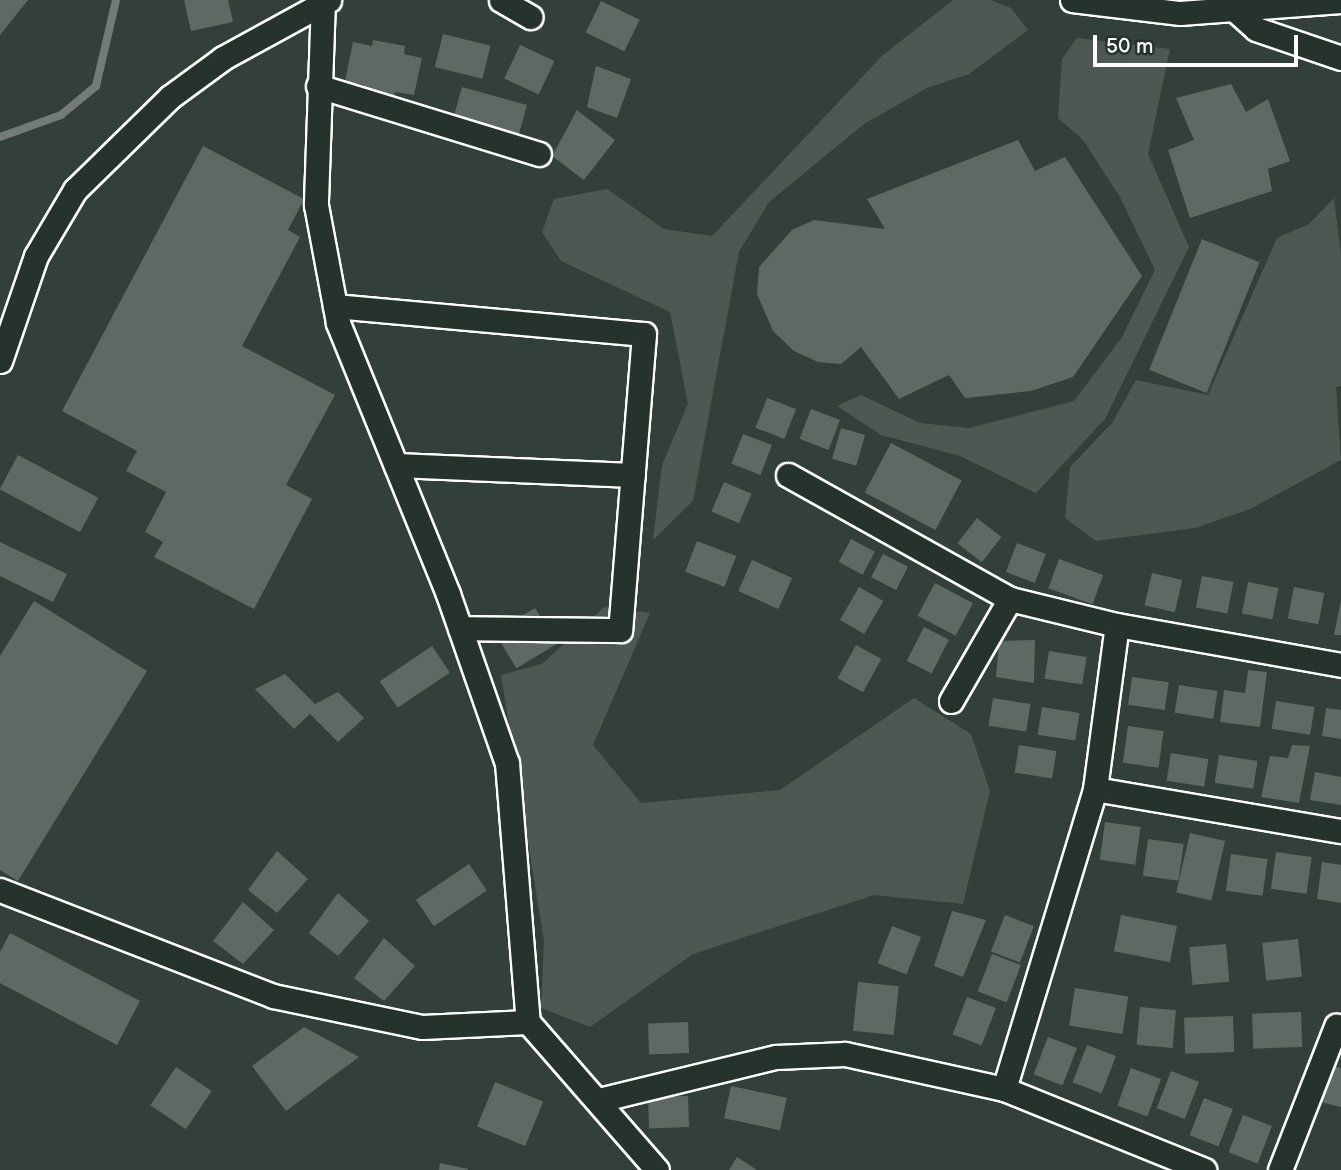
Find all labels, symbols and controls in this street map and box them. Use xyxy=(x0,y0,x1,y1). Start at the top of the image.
scale bar xyxy=(1096,21,1301,65)
text: 50 m xyxy=(1106,34,1153,59)

